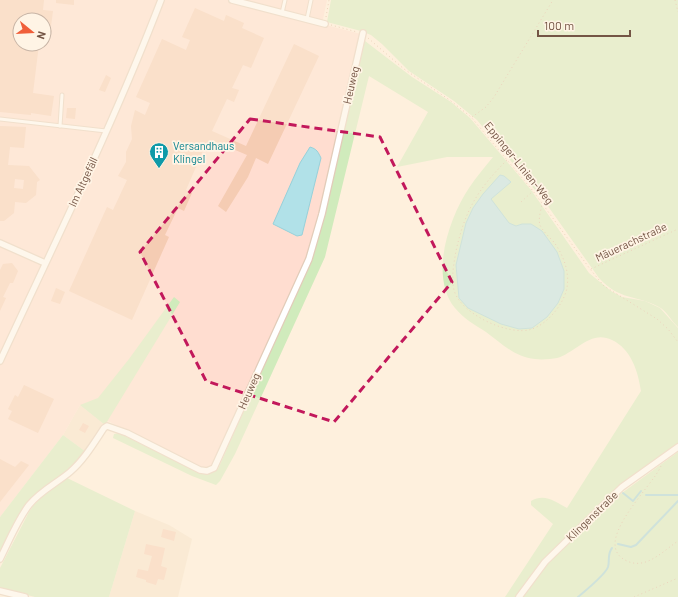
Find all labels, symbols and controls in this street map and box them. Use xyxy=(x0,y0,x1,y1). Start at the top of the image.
north arrow xyxy=(12,12,52,52)
scale bar xyxy=(538,12,630,38)
text: 100 m xyxy=(544,18,574,32)
text: N xyxy=(35,30,49,41)
street label: Heuweg xyxy=(340,65,361,105)
street label: Eppinger-Linien-Weg xyxy=(482,119,557,207)
place label: Versandhaus Klingel xyxy=(173,139,234,165)
building icon: Versandhaus Klingel xyxy=(148,141,170,169)
street label: Im Altgefäll xyxy=(65,155,100,209)
street label: Mäuerachstraße xyxy=(593,219,669,264)
street label: Heuweg xyxy=(235,370,262,411)
street label: Klingenstraße xyxy=(563,488,620,543)

